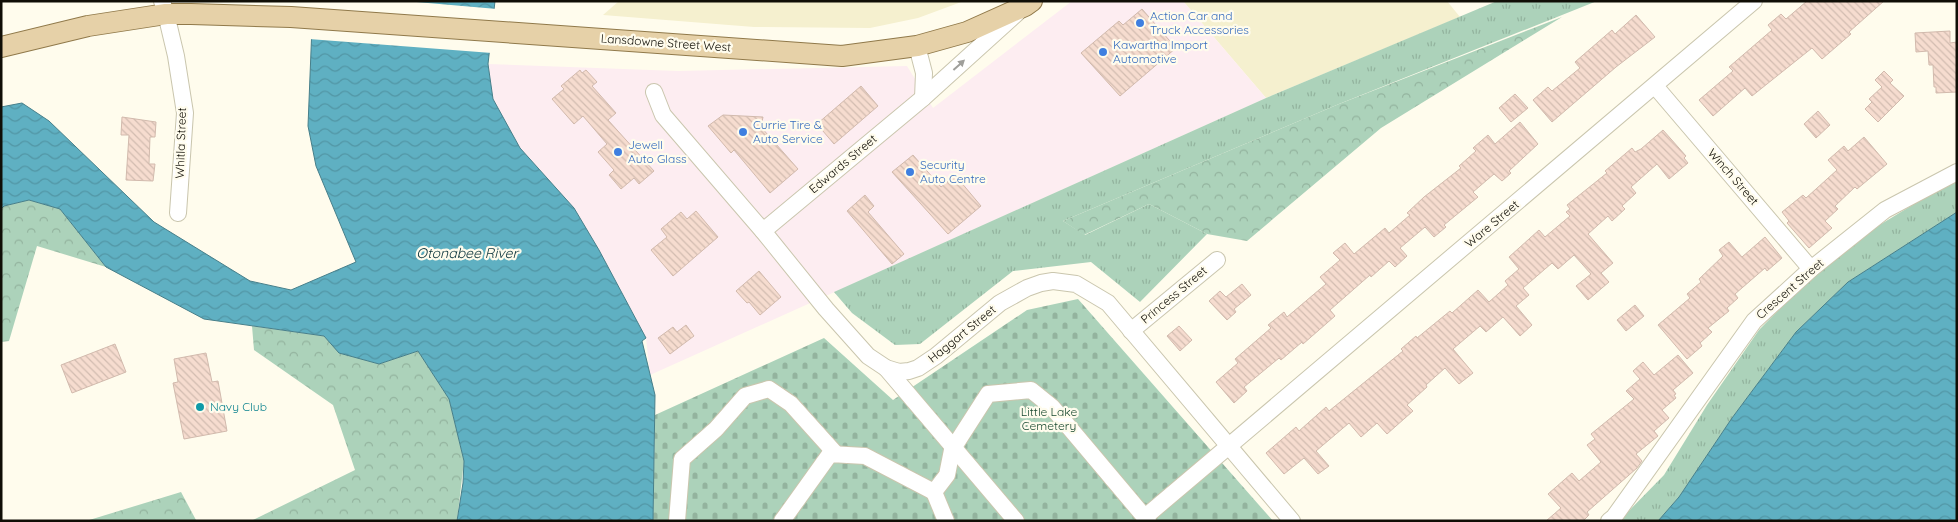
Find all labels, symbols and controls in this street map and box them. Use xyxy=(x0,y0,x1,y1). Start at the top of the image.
place label: Action Car and Truck Accessories xyxy=(1150,8,1249,37)
marker: Action Car and Truck Accessories xyxy=(1134,17,1146,29)
street label: Lansdowne Street West xyxy=(600,30,732,55)
place label: Kawartha Import Automotive xyxy=(1113,37,1208,66)
marker: Kawartha Import Automotive xyxy=(1097,46,1109,58)
one-way arrow xyxy=(953,59,965,71)
street label: Whitla Street xyxy=(172,107,189,179)
place label: Currie Tire & Auto Service xyxy=(753,117,823,146)
marker: Currie Tire & Auto Service xyxy=(737,126,749,138)
street label: Edwards Street xyxy=(806,131,880,196)
place label: Jewell Auto Glass xyxy=(628,137,687,166)
street label: Winch Street xyxy=(1705,145,1762,208)
marker: Jewell Auto Glass xyxy=(612,146,624,158)
place label: Security Auto Centre xyxy=(920,157,986,186)
marker: Security Auto Centre xyxy=(904,166,916,178)
street label: Ware Street xyxy=(1462,197,1522,251)
water label: Otonabee River xyxy=(416,244,519,262)
street label: Crescent Street xyxy=(1753,255,1827,322)
street label: Princess Street xyxy=(1138,263,1210,327)
street label: Haggart Street xyxy=(925,302,999,366)
place label: Navy Club xyxy=(210,399,267,414)
marker: Navy Club xyxy=(194,401,206,413)
park label: Little Lake Cemetery xyxy=(1021,404,1077,433)

